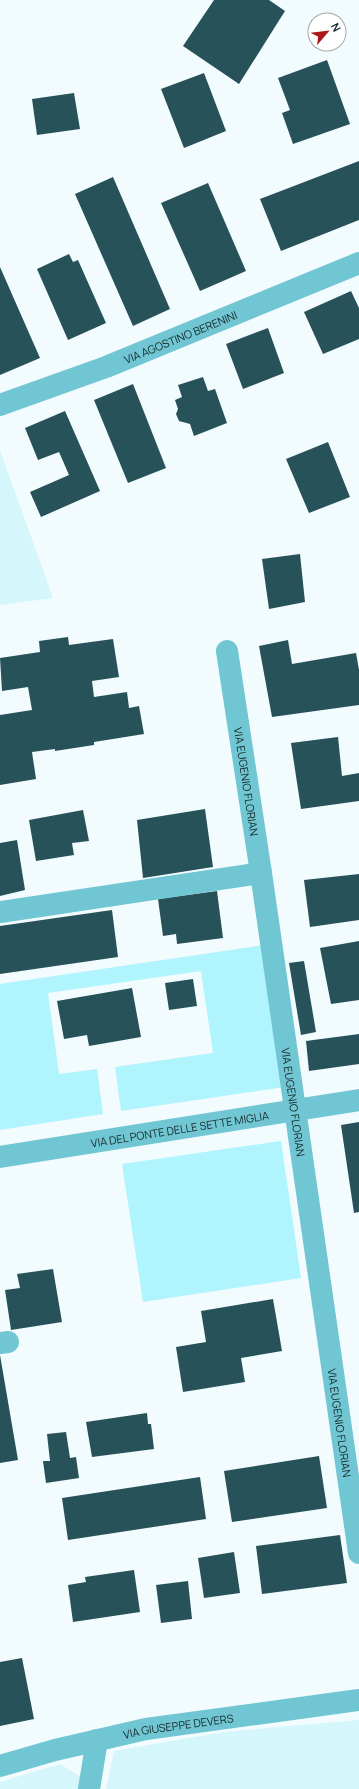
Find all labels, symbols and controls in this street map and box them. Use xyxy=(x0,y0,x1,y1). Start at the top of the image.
north arrow xyxy=(307,12,347,52)
text: N xyxy=(328,20,345,34)
street label: VIA AGOSTINO BERENINI xyxy=(122,306,239,366)
street label: VIA EUGENIO FLORIAN xyxy=(231,726,263,837)
street label: VIA EUGENIO FLORIAN xyxy=(279,1047,309,1157)
street label: VIA DEL PONTE DELLE SETTE MIGLIA xyxy=(90,1107,270,1150)
street label: VIA EUGENIO FLORIAN xyxy=(325,1367,355,1478)
street label: VIA GIUSEPPE DEVERS xyxy=(122,1710,234,1742)

